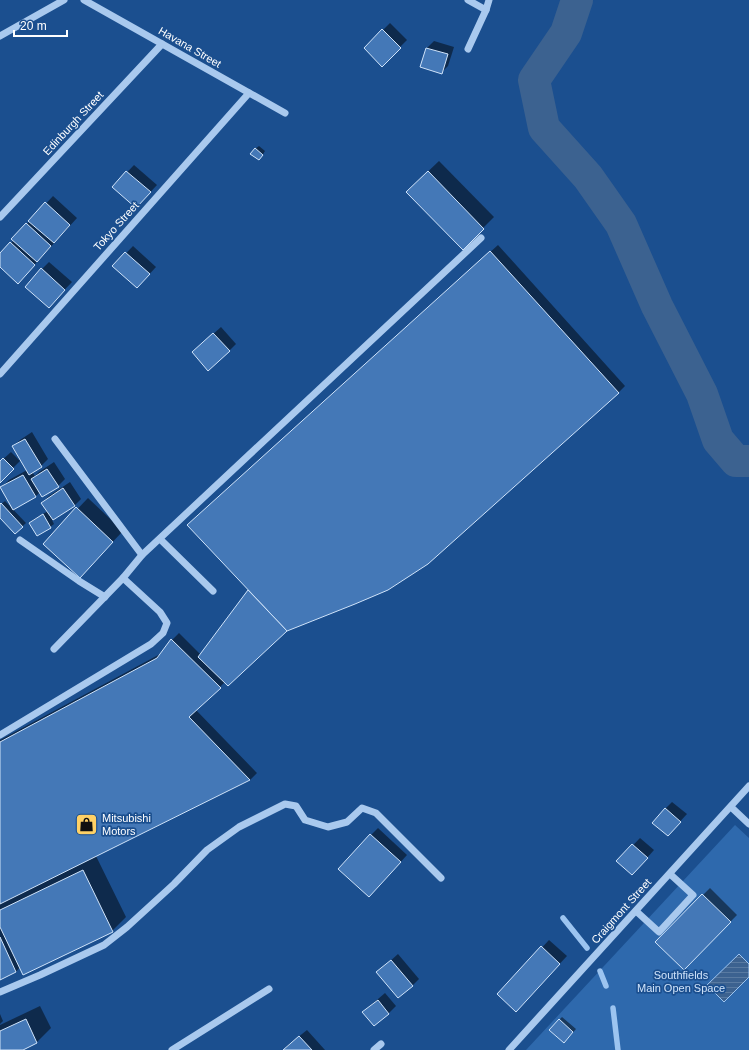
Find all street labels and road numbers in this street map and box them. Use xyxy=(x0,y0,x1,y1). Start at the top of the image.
street label: Havana Street xyxy=(157,24,223,70)
street label: Edinburgh Street xyxy=(40,89,106,157)
street label: Tokyo Street xyxy=(91,199,141,253)
street label: Craigmont Street xyxy=(589,876,653,946)

